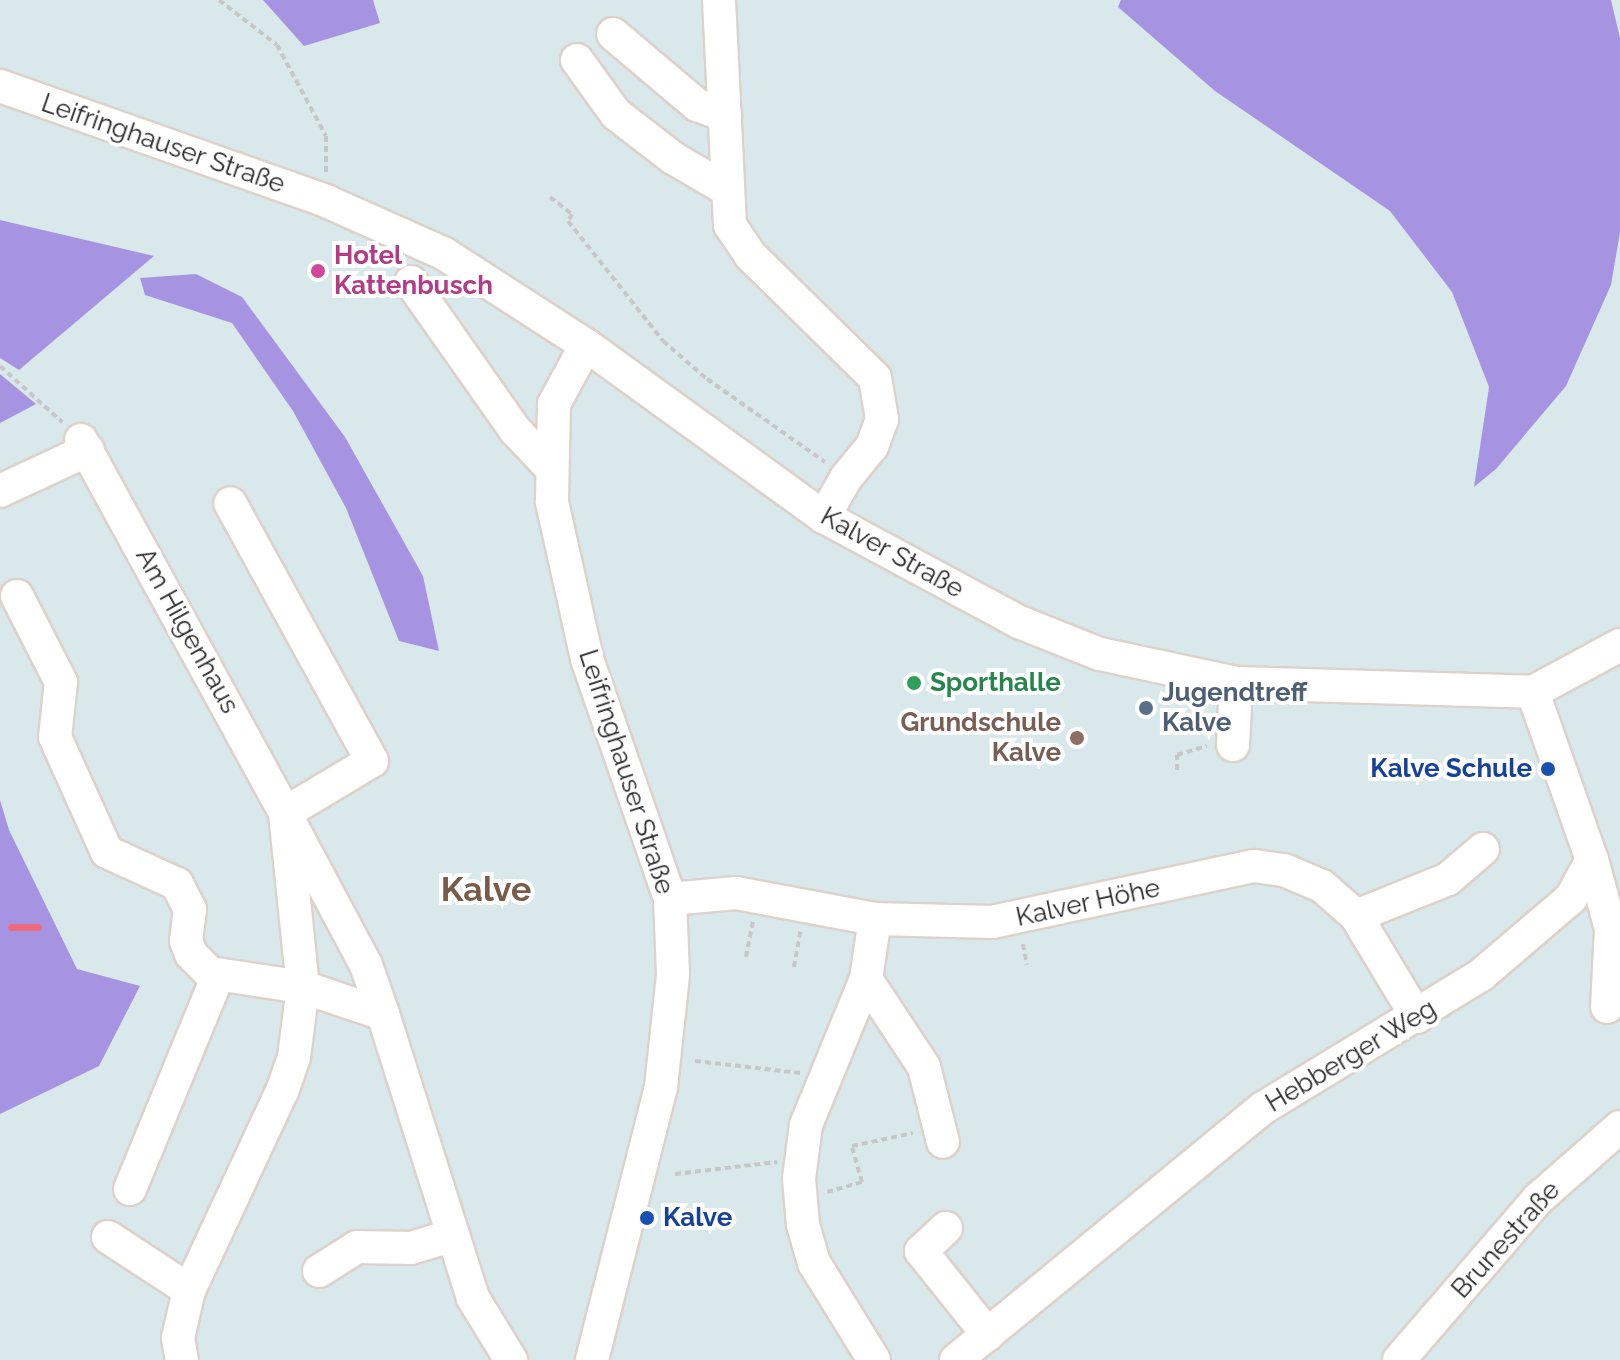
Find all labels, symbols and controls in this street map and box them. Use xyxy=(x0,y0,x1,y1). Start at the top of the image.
street label: Leifringhauser Straße xyxy=(37,88,289,200)
place label: Hotel Kattenbusch xyxy=(334,240,493,302)
marker: Hotel Kattenbusch xyxy=(309,262,327,280)
street label: Kalver Straße xyxy=(815,501,969,605)
street label: Am Hilgenhaus xyxy=(129,543,245,719)
street label: Leifringhauser Straße xyxy=(572,646,680,898)
place label: Sporthalle xyxy=(930,667,1061,699)
marker: Sporthalle xyxy=(905,674,923,692)
place label: Jugendtreff Kalve xyxy=(1162,677,1307,738)
marker: Jugendtreff Kalve xyxy=(1137,699,1155,717)
place label: Grundschule Kalve xyxy=(900,707,1061,768)
marker: Grundschule Kalve xyxy=(1068,729,1086,747)
place label: Kalve Schule xyxy=(1370,753,1532,785)
marker: Kalve Schule xyxy=(1539,760,1557,778)
district label: Kalve xyxy=(441,870,531,910)
street label: Kalver Höhe xyxy=(1013,872,1163,934)
street label: Hebberger Weg xyxy=(1260,993,1442,1119)
street label: Brunestraße xyxy=(1445,1175,1567,1305)
place label: Kalve xyxy=(663,1202,732,1234)
marker: Kalve xyxy=(638,1209,656,1227)

